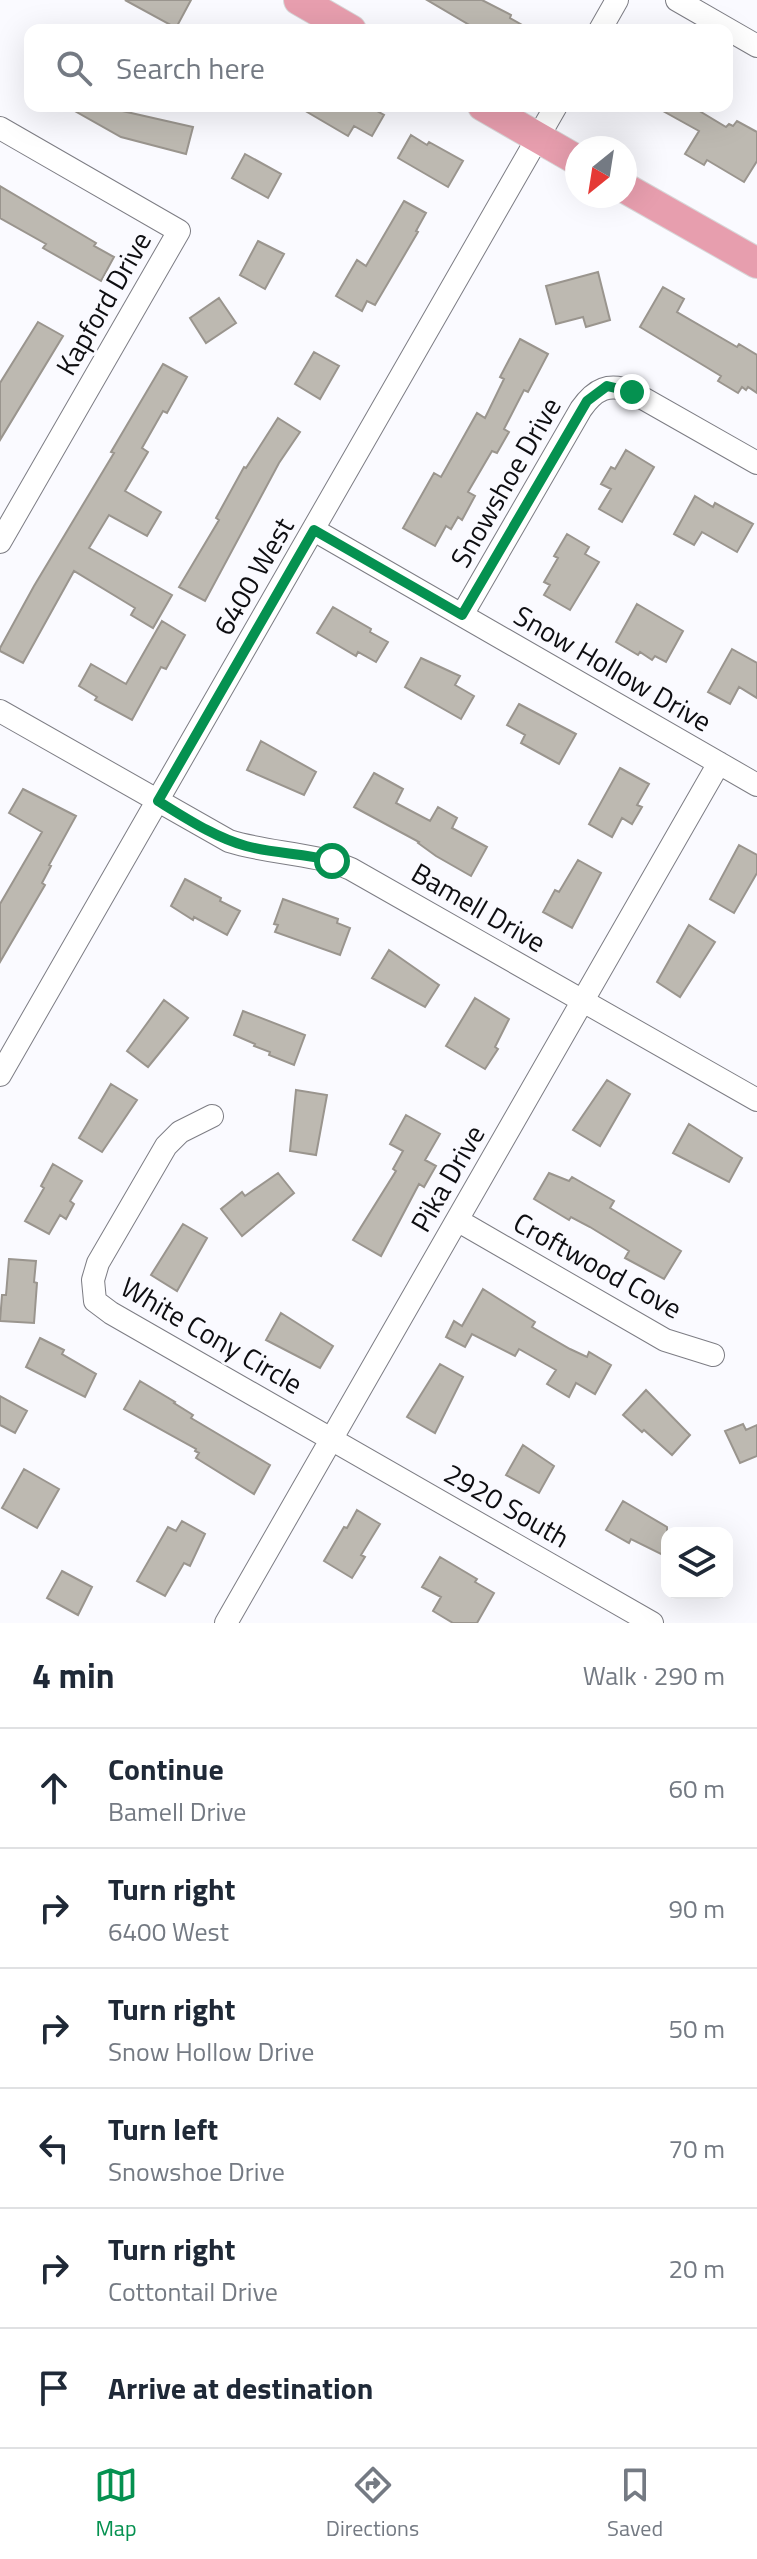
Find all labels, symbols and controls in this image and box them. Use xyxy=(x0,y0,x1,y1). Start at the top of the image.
search box xyxy=(24,24,733,112)
text: Search here xyxy=(116,45,265,91)
icon: search xyxy=(52,46,96,90)
north arrow xyxy=(565,136,637,208)
street label: Kapford Drive xyxy=(44,223,162,383)
route end xyxy=(614,374,650,410)
street label: Snowshoe Drive xyxy=(439,389,571,575)
street label: 6400 West xyxy=(202,509,304,643)
street label: Snow Hollow Drive xyxy=(506,594,720,742)
route start xyxy=(314,843,350,879)
street label: Bamell Drive xyxy=(404,851,554,963)
street label: Pika Drive xyxy=(399,1116,495,1240)
street label: Croftwood Cove xyxy=(506,1201,690,1329)
street label: White Cony Circle xyxy=(113,1265,311,1405)
street label: 2920 South xyxy=(436,1452,578,1558)
map controls xyxy=(661,1527,733,1599)
button: layers xyxy=(661,1527,733,1599)
text: 4 min xyxy=(32,1649,115,1701)
text: Walk · 290 m xyxy=(583,1656,725,1695)
text: Continue xyxy=(108,1746,224,1792)
icon: ahead xyxy=(32,1766,76,1810)
text: 60 m xyxy=(668,1769,725,1808)
text: Bamell Drive xyxy=(108,1792,247,1831)
text: Turn right xyxy=(108,1866,236,1912)
icon: right xyxy=(32,1886,76,1930)
text: 90 m xyxy=(668,1889,725,1928)
text: 6400 West xyxy=(108,1912,229,1951)
text: Turn right xyxy=(108,1986,236,2032)
icon: right xyxy=(32,2006,76,2050)
text: 50 m xyxy=(668,2009,725,2048)
text: Snow Hollow Drive xyxy=(108,2032,314,2071)
text: Turn left xyxy=(108,2106,218,2152)
icon: left xyxy=(32,2126,76,2170)
text: 70 m xyxy=(668,2129,725,2168)
text: Snowshoe Drive xyxy=(108,2152,285,2191)
text: Turn right xyxy=(108,2226,236,2272)
icon: right xyxy=(32,2246,76,2290)
text: 20 m xyxy=(668,2249,725,2288)
text: Cottontail Drive xyxy=(108,2272,278,2311)
text: Arrive at destination xyxy=(108,2365,373,2411)
icon: arrive xyxy=(32,2366,76,2410)
tab: Map xyxy=(94,2463,138,2545)
tab: Directions xyxy=(326,2463,419,2545)
tab: Saved xyxy=(607,2463,663,2545)

